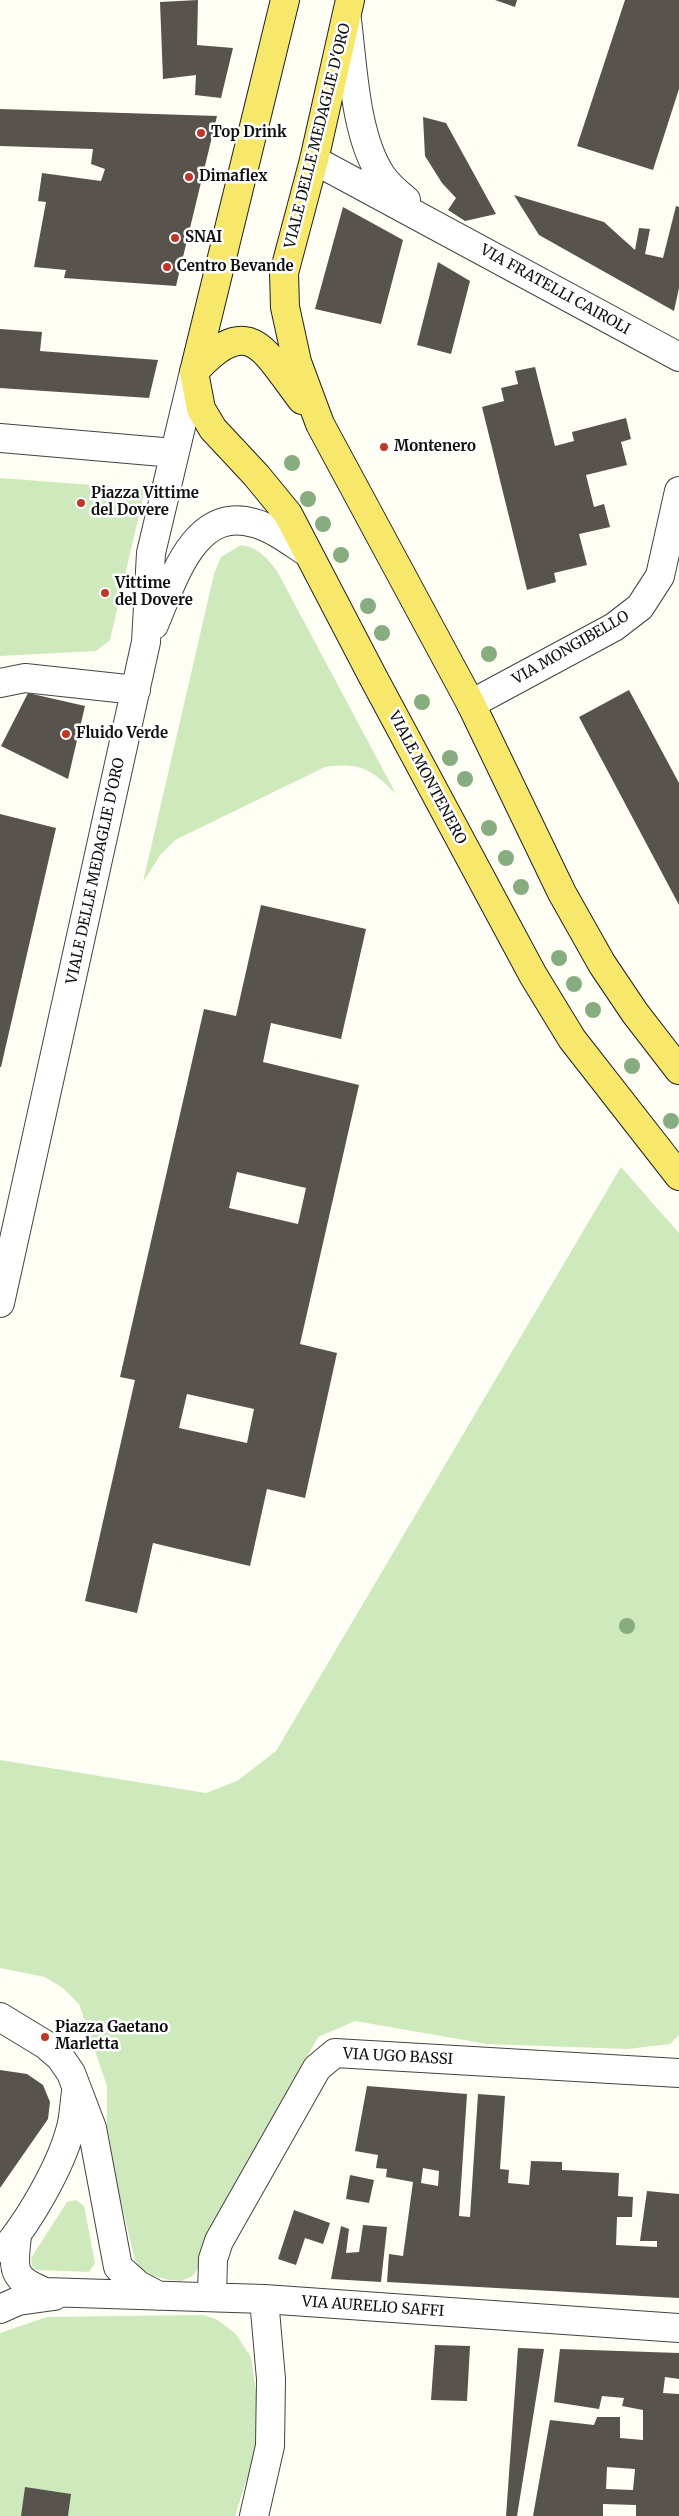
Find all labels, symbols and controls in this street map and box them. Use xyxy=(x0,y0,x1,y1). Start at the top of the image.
street label: VIALE DELLE MEDAGLIE D'ORO xyxy=(281,22,355,250)
place label: Top Drink xyxy=(211,124,287,142)
marker: Top Drink xyxy=(195,127,207,139)
place label: Dimaflex xyxy=(199,168,268,186)
marker: Dimaflex xyxy=(183,171,195,183)
place label: SNAI xyxy=(185,229,222,247)
marker: SNAI xyxy=(169,232,181,244)
street label: VIA FRATELLI CAIROLI xyxy=(477,241,633,339)
place label: Centro Bevande xyxy=(177,258,294,276)
marker: Centro Bevande xyxy=(161,261,173,273)
place label: Montenero xyxy=(394,438,476,456)
marker: Montenero xyxy=(378,441,390,453)
place label: Piazza Vittime del Dovere xyxy=(91,485,199,520)
marker: Piazza Vittime del Dovere xyxy=(75,497,87,509)
place label: Vittime del Dovere xyxy=(115,575,193,610)
marker: Vittime del Dovere xyxy=(99,587,111,599)
street label: VIA MONGIBELLO xyxy=(509,607,633,689)
street label: VIALE MONTENERO xyxy=(384,708,470,848)
place label: Fluido Verde xyxy=(76,725,168,743)
marker: Fluido Verde xyxy=(60,728,72,740)
street label: VIALE DELLE MEDAGLIE D'ORO xyxy=(63,756,129,986)
place label: Piazza Gaetano Marletta xyxy=(55,2019,168,2054)
marker: Piazza Gaetano Marletta xyxy=(39,2031,51,2043)
street label: VIA UGO BASSI xyxy=(342,2045,454,2069)
street label: VIA AURELIO SAFFI xyxy=(301,2293,445,2321)

